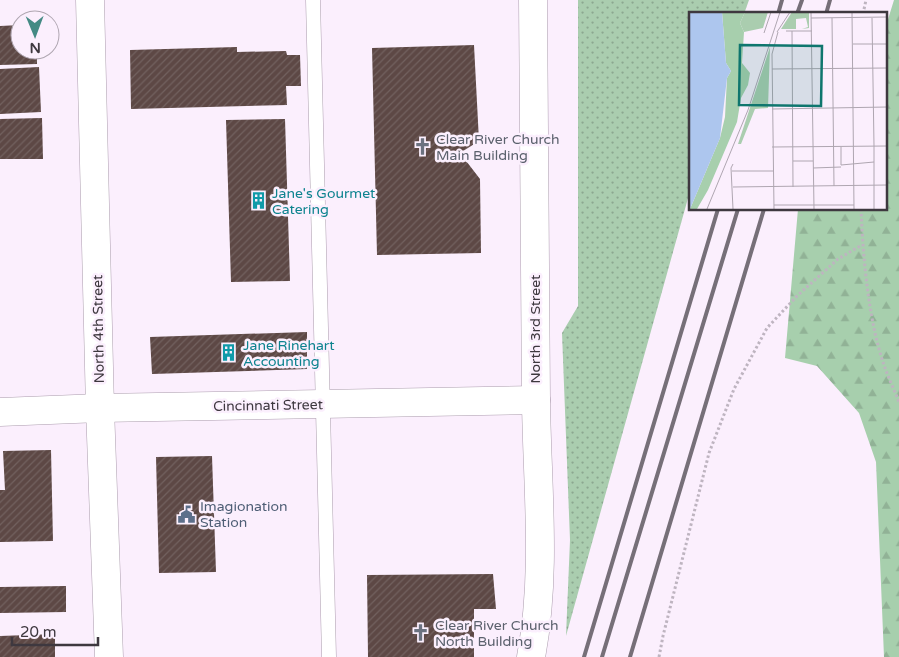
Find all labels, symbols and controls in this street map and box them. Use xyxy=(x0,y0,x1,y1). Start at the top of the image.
north arrow xyxy=(10,10,60,60)
inset map xyxy=(689,12,886,210)
text: N xyxy=(29,39,41,56)
place label: Clear River Church Main Building xyxy=(436,131,560,164)
church icon: Clear River Church Main Building xyxy=(412,137,432,157)
place label: Jane's Gourmet Catering xyxy=(272,185,376,218)
building icon: Jane's Gourmet Catering xyxy=(248,191,268,211)
street label: North 4th Street xyxy=(89,274,108,384)
street label: North 3rd Street xyxy=(527,274,544,383)
place label: Jane Rinehart Accounting xyxy=(243,337,335,370)
building icon: Jane Rinehart Accounting xyxy=(219,343,239,363)
street label: Cincinnati Street xyxy=(213,396,324,415)
place label: Imagionation Station xyxy=(200,498,288,531)
public building icon: Imagionation Station xyxy=(176,504,196,524)
scale bar xyxy=(12,614,99,646)
place label: Clear River Church North Building xyxy=(435,617,559,650)
text: 20 m xyxy=(20,623,57,641)
church icon: Clear River Church North Building xyxy=(411,623,431,643)

